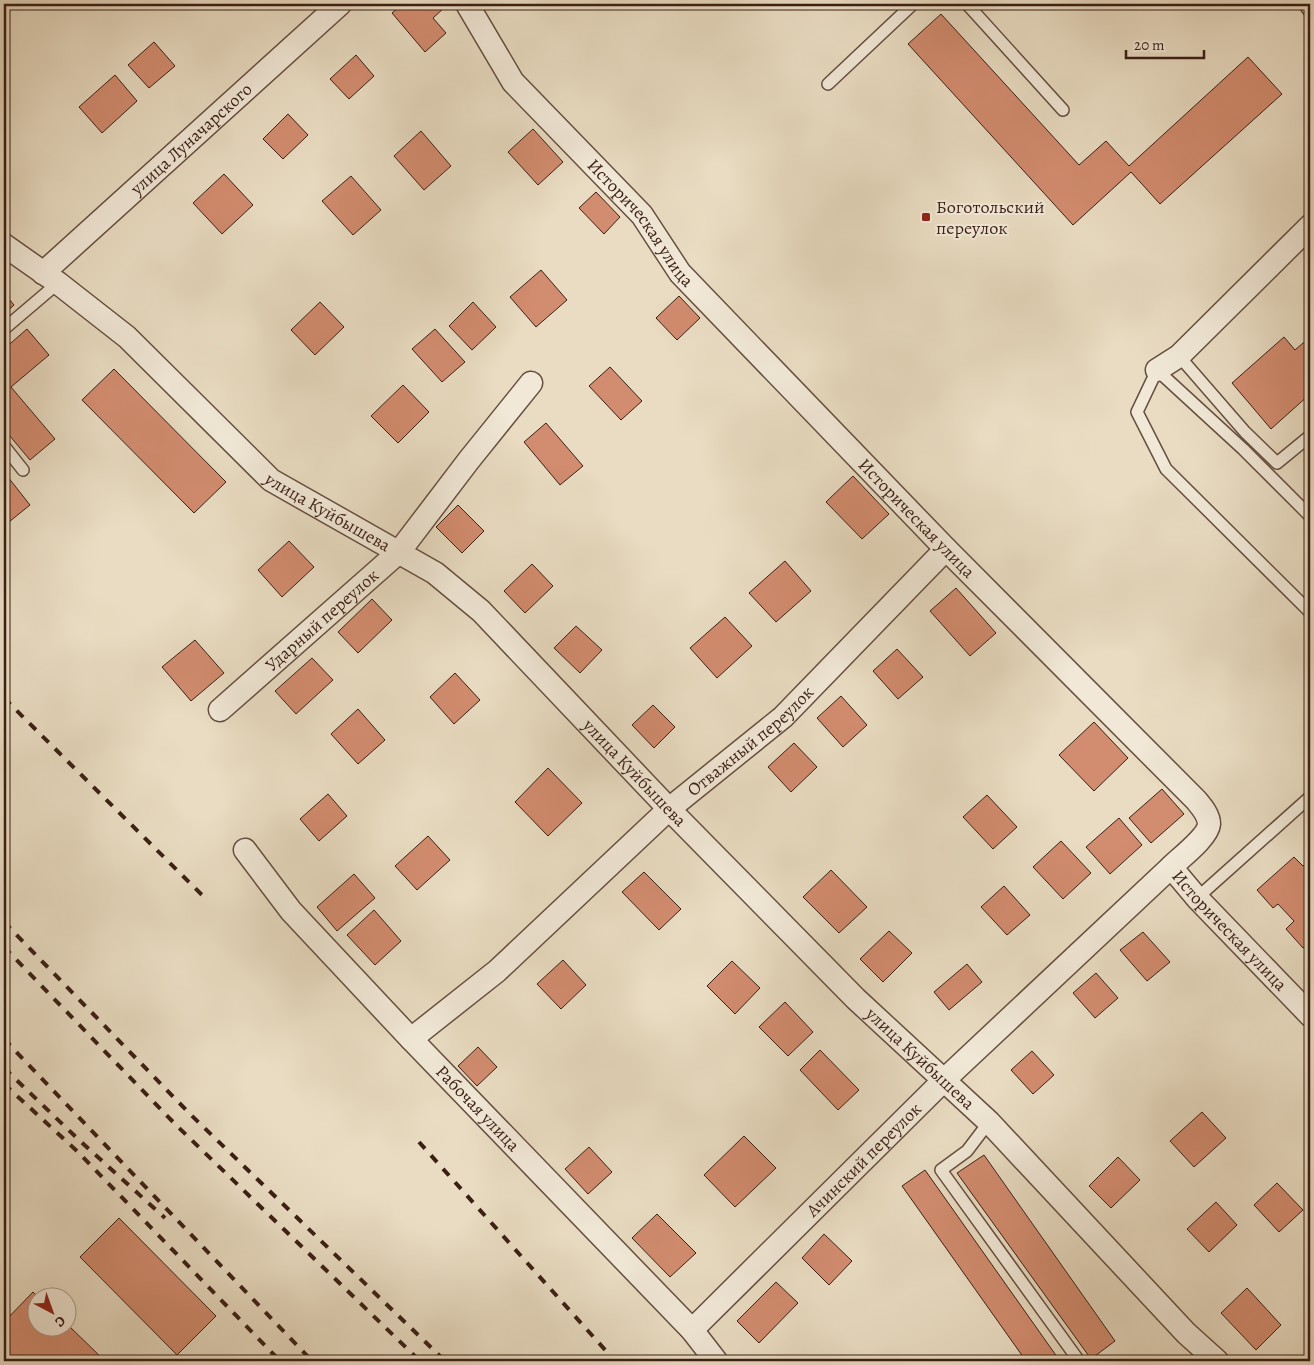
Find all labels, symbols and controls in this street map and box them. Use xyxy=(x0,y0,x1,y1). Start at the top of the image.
scale bar xyxy=(1126,28,1204,60)
text: 20 m xyxy=(1134,35,1165,55)
street label: улица Луначарского xyxy=(124,77,257,201)
street label: Историческая улица xyxy=(582,154,700,293)
place label: Боготольский переулок xyxy=(936,195,1045,240)
marker: Боготольский переулок xyxy=(920,211,932,223)
street label: Историческая улица xyxy=(853,453,981,584)
street label: улица Куйбышева xyxy=(258,467,396,558)
street label: Ударный переулок xyxy=(260,563,384,677)
street label: Отважный переулок xyxy=(682,681,819,802)
street label: улица Куйбышева xyxy=(577,713,692,832)
street label: Историческая улица xyxy=(1166,865,1293,997)
street label: улица Куйбышева xyxy=(860,1001,981,1115)
street label: Рабочая улица xyxy=(430,1060,526,1157)
street label: Ачинский переулок xyxy=(800,1097,927,1223)
north arrow xyxy=(28,1288,78,1338)
text: С xyxy=(50,1311,70,1332)

